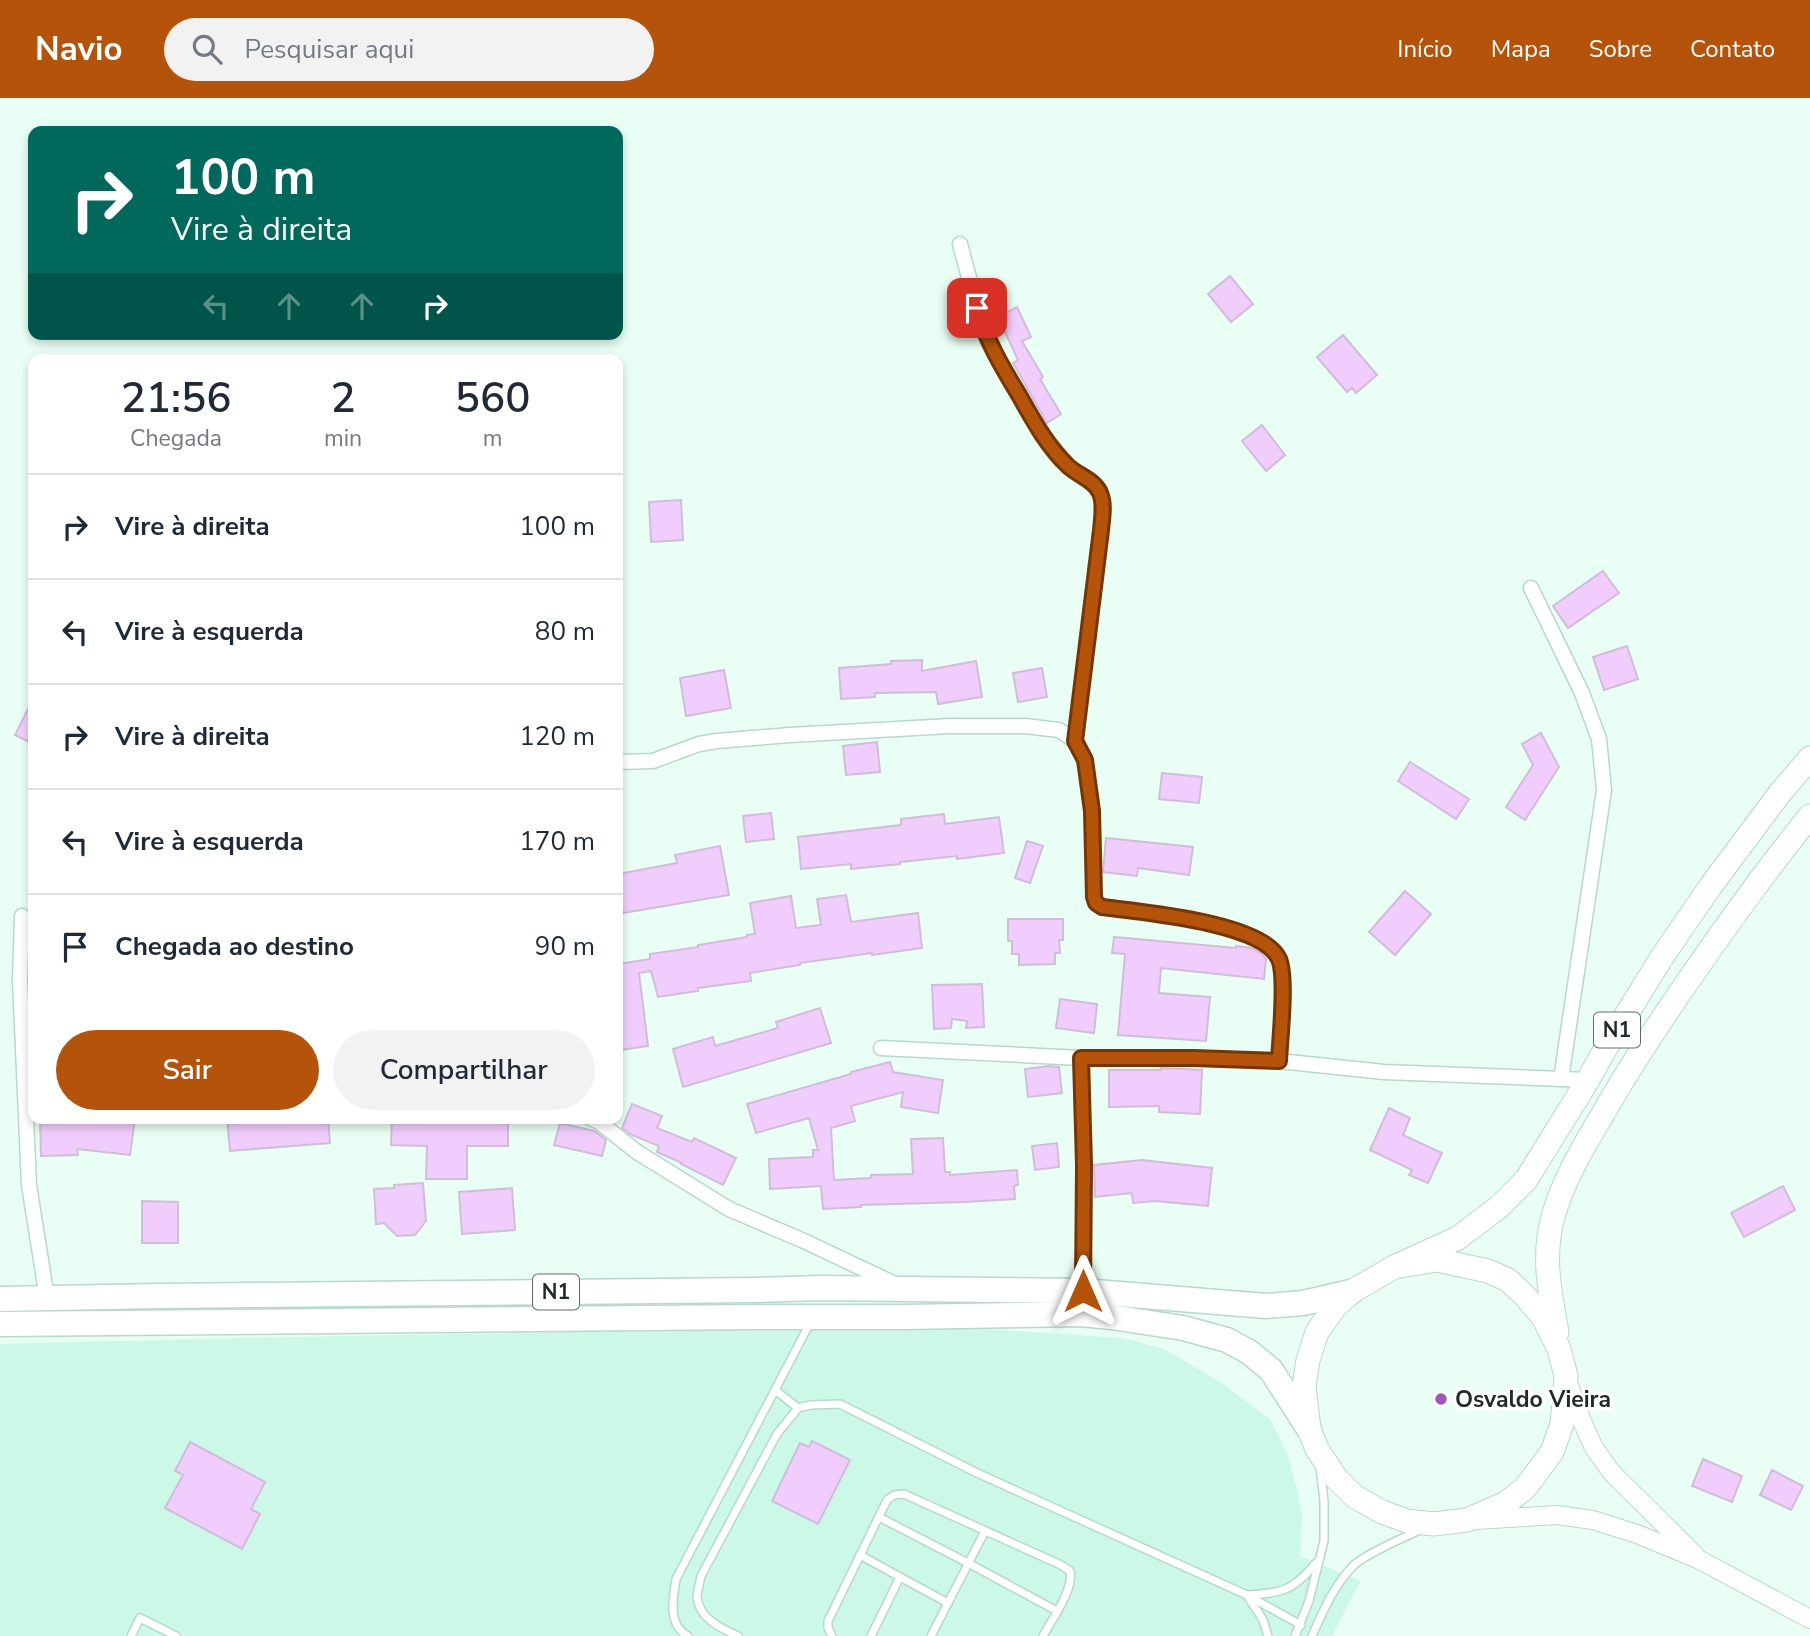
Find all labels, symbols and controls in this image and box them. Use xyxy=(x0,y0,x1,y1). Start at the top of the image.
search box xyxy=(164,18,654,81)
text: Navio xyxy=(35,27,122,72)
icon: search xyxy=(188,30,226,68)
text: Pesquisar aqui xyxy=(244,32,414,67)
text: Início xyxy=(1397,33,1453,65)
text: Mapa xyxy=(1491,33,1551,65)
text: Sobre xyxy=(1589,33,1652,65)
text: Contato xyxy=(1690,33,1775,65)
text: 100 m xyxy=(171,144,315,211)
icon: right xyxy=(56,154,147,245)
text: Vire à direita xyxy=(171,208,352,251)
pin xyxy=(947,278,1007,338)
icon: left xyxy=(197,287,235,325)
icon: ahead xyxy=(270,287,308,325)
icon: ahead xyxy=(343,287,381,325)
icon: right xyxy=(416,287,454,325)
icon: arrive xyxy=(958,289,996,327)
text: 21:56 xyxy=(121,370,231,427)
text: 2 xyxy=(330,370,356,427)
text: 560 xyxy=(455,370,530,427)
text: Chegada xyxy=(130,423,222,454)
text: min xyxy=(324,423,362,454)
text: m xyxy=(483,423,502,454)
icon: right xyxy=(56,508,94,546)
text: Vire à direita xyxy=(115,509,270,544)
text: 100 m xyxy=(519,509,595,544)
icon: left xyxy=(56,613,94,651)
text: Vire à esquerda xyxy=(115,614,304,649)
text: 80 m xyxy=(535,614,595,649)
icon: right xyxy=(56,718,94,756)
text: Vire à direita xyxy=(115,719,270,754)
text: 120 m xyxy=(519,719,595,754)
icon: left xyxy=(56,823,94,861)
text: Vire à esquerda xyxy=(115,824,304,859)
text: 170 m xyxy=(519,824,595,859)
icon: arrive xyxy=(56,928,94,966)
text: Chegada ao destino xyxy=(115,929,354,964)
text: 90 m xyxy=(535,929,595,964)
road number: N1 xyxy=(1594,1012,1640,1048)
button: Sair xyxy=(56,1030,319,1110)
button: Compartilhar xyxy=(333,1030,595,1110)
position arrow xyxy=(1046,1254,1120,1328)
road number: N1 xyxy=(533,1274,579,1310)
place label: Osvaldo Vieira xyxy=(1455,1384,1611,1415)
marker: Osvaldo Vieira xyxy=(1433,1391,1449,1407)

